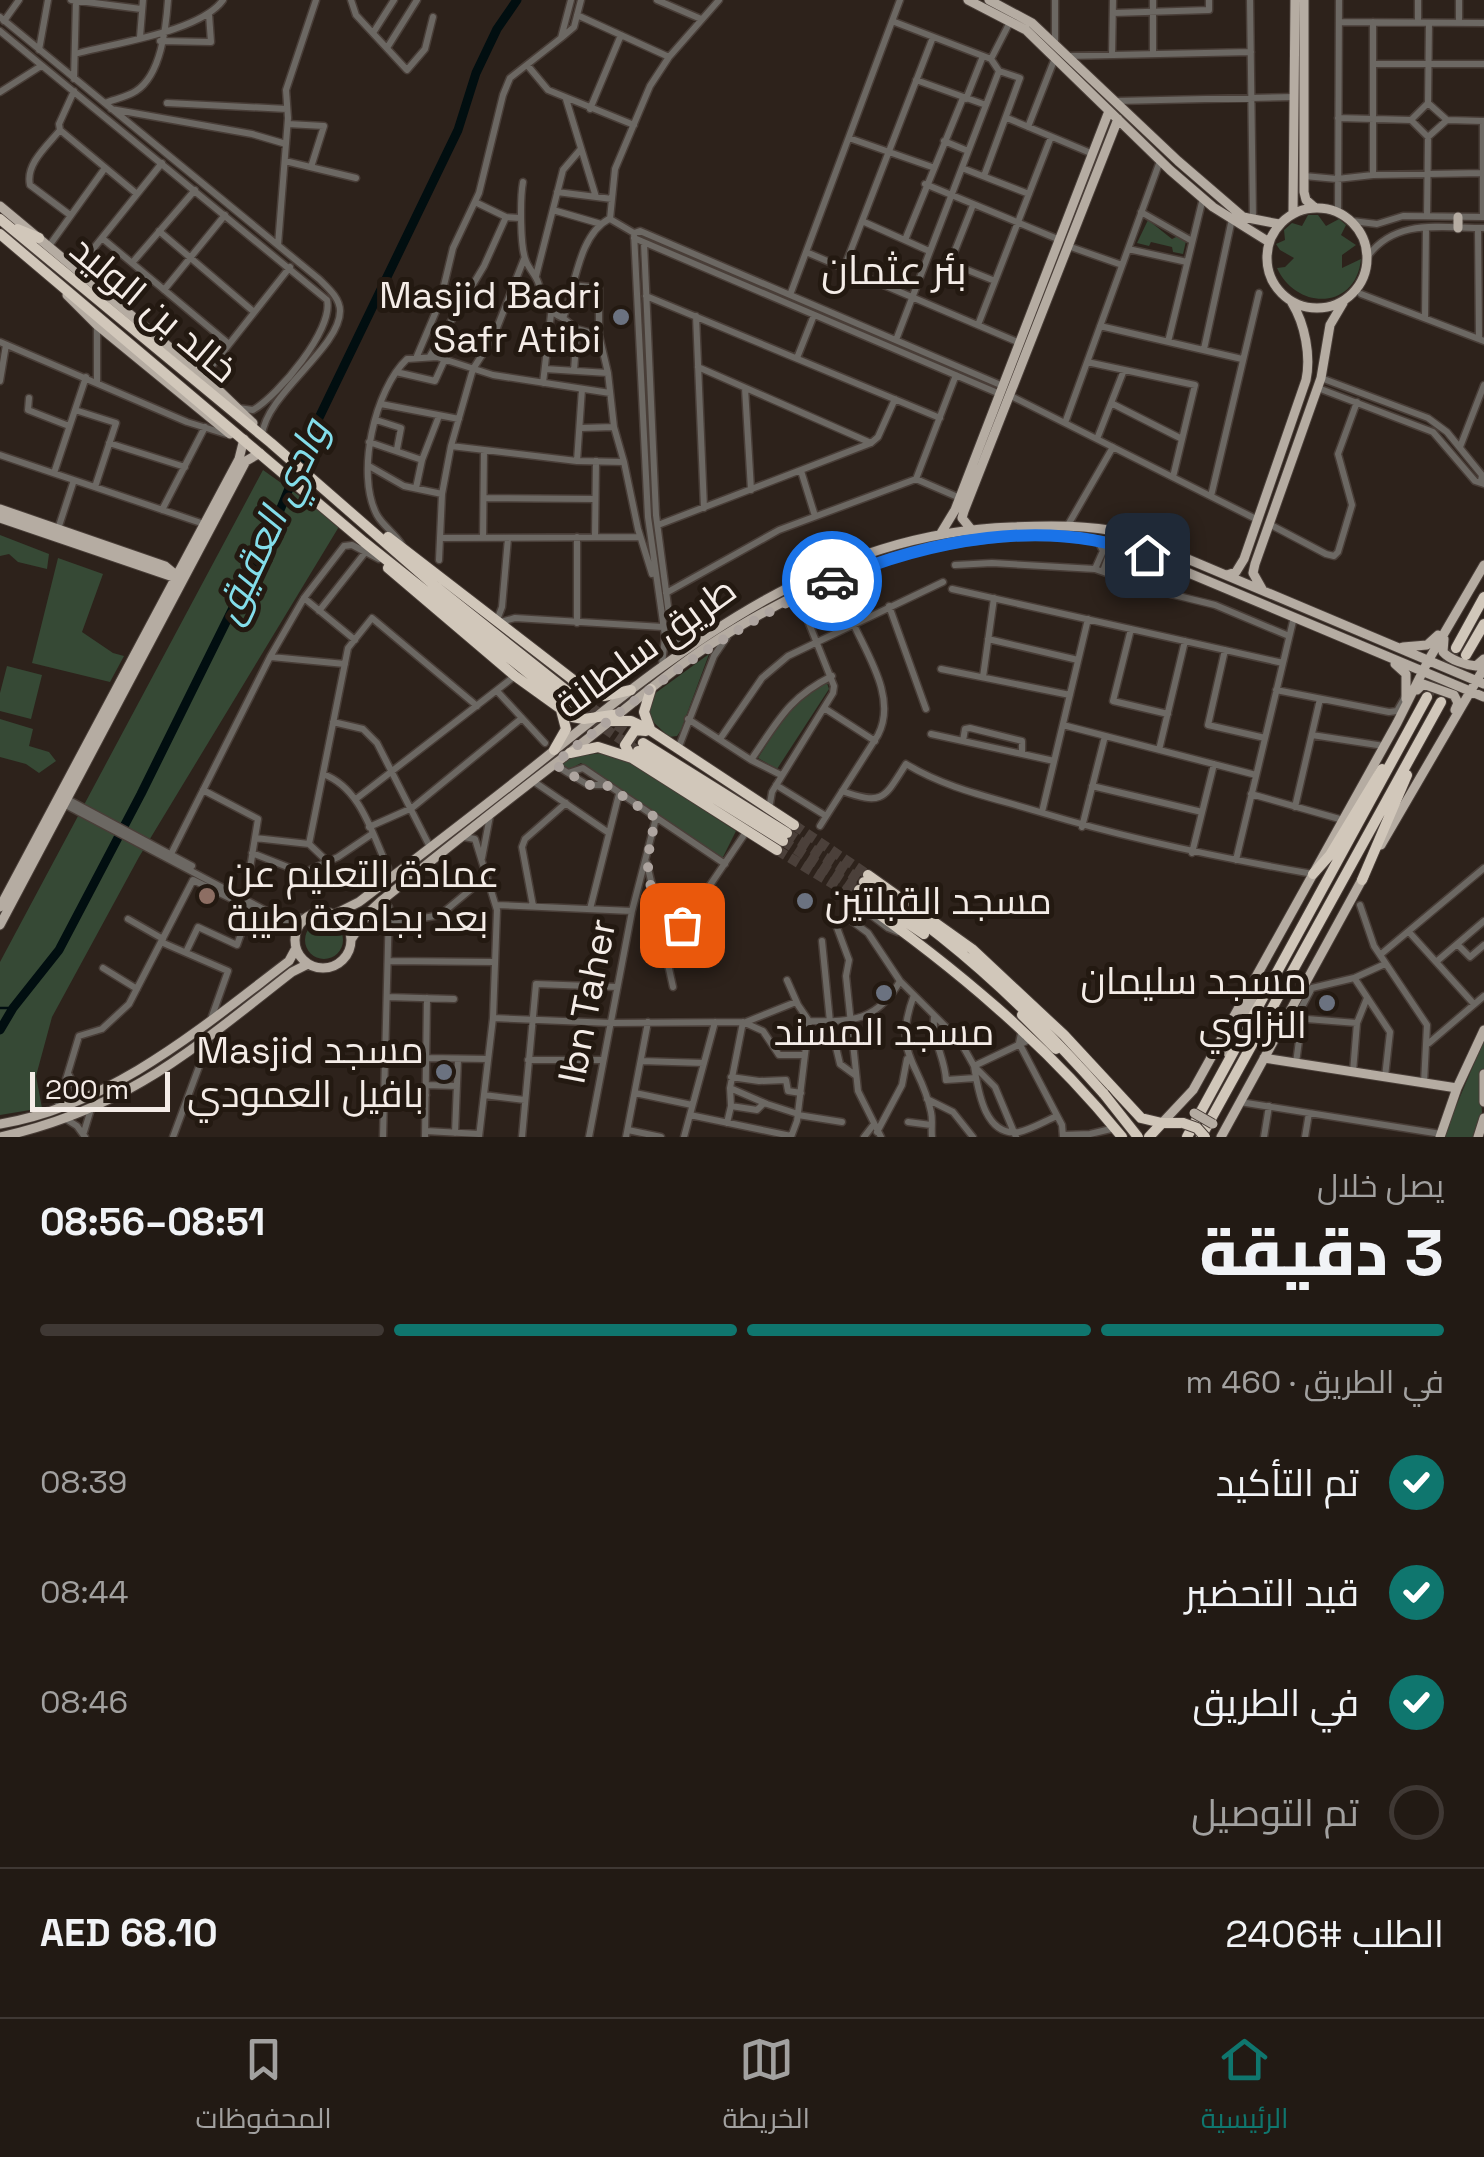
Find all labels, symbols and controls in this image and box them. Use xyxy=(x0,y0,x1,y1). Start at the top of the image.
street label: خالد بن الوليد xyxy=(60,225,248,393)
district label: بئر عثمان xyxy=(821,245,967,296)
place label: Masjid Badri Safr Atibi xyxy=(379,271,601,363)
marker: Masjid Badri Safr Atibi xyxy=(610,306,632,328)
water label: وادي العقيق xyxy=(202,409,347,633)
pin xyxy=(1105,513,1190,598)
icon: home xyxy=(1120,528,1175,583)
courier xyxy=(782,531,882,631)
icon: car xyxy=(805,554,860,609)
street label: طريق سلطانة xyxy=(546,565,746,729)
place label: عمادة التعليم عن بعد بجامعة طيبة xyxy=(227,850,499,942)
place label: مسجد القبلتين xyxy=(825,877,1052,925)
pin xyxy=(640,883,725,968)
marker: عمادة التعليم عن بعد بجامعة طيبة xyxy=(196,885,218,907)
marker: مسجد القبلتين xyxy=(794,890,816,912)
icon: bag xyxy=(655,898,710,953)
street label: Ibn Taher xyxy=(548,915,626,1087)
place label: مسجد سليمان النزاوي xyxy=(1080,957,1307,1054)
marker: مسجد المسند xyxy=(873,982,895,1004)
marker: مسجد سليمان النزاوي xyxy=(1316,992,1338,1014)
place label: مسجد المسند xyxy=(774,1008,994,1056)
place label: Masjid مسجد بافيل العمودي xyxy=(187,1026,424,1123)
marker: Masjid مسجد بافيل العمودي xyxy=(433,1061,455,1083)
scale bar xyxy=(30,1067,170,1112)
text: 200 m xyxy=(45,1071,129,1107)
text: يصل خلال xyxy=(1317,1166,1444,1206)
text: 08:51–08:56 xyxy=(40,1198,265,1246)
text: 3 دقيقة xyxy=(1199,1211,1444,1294)
text: في الطريق · 460 m xyxy=(1185,1362,1444,1402)
icon: check xyxy=(1389,1455,1444,1510)
text: تم التأكيد xyxy=(1216,1459,1359,1507)
text: 08:39 xyxy=(40,1462,127,1502)
icon: check xyxy=(1389,1565,1444,1620)
text: قيد التحضير xyxy=(1185,1569,1359,1617)
text: 08:44 xyxy=(40,1572,129,1612)
icon: check xyxy=(1389,1675,1444,1730)
text: في الطريق xyxy=(1192,1679,1359,1727)
text: 08:46 xyxy=(40,1682,128,1722)
text: تم التوصيل xyxy=(1191,1789,1359,1837)
text: AED 68.10 xyxy=(40,1909,218,1957)
text: الطلب #2406 xyxy=(1225,1910,1444,1958)
tab: المحفوظات xyxy=(195,2032,332,2144)
tab: الخريطة xyxy=(723,2032,810,2144)
tab: الرئيسية xyxy=(1201,2032,1289,2144)

